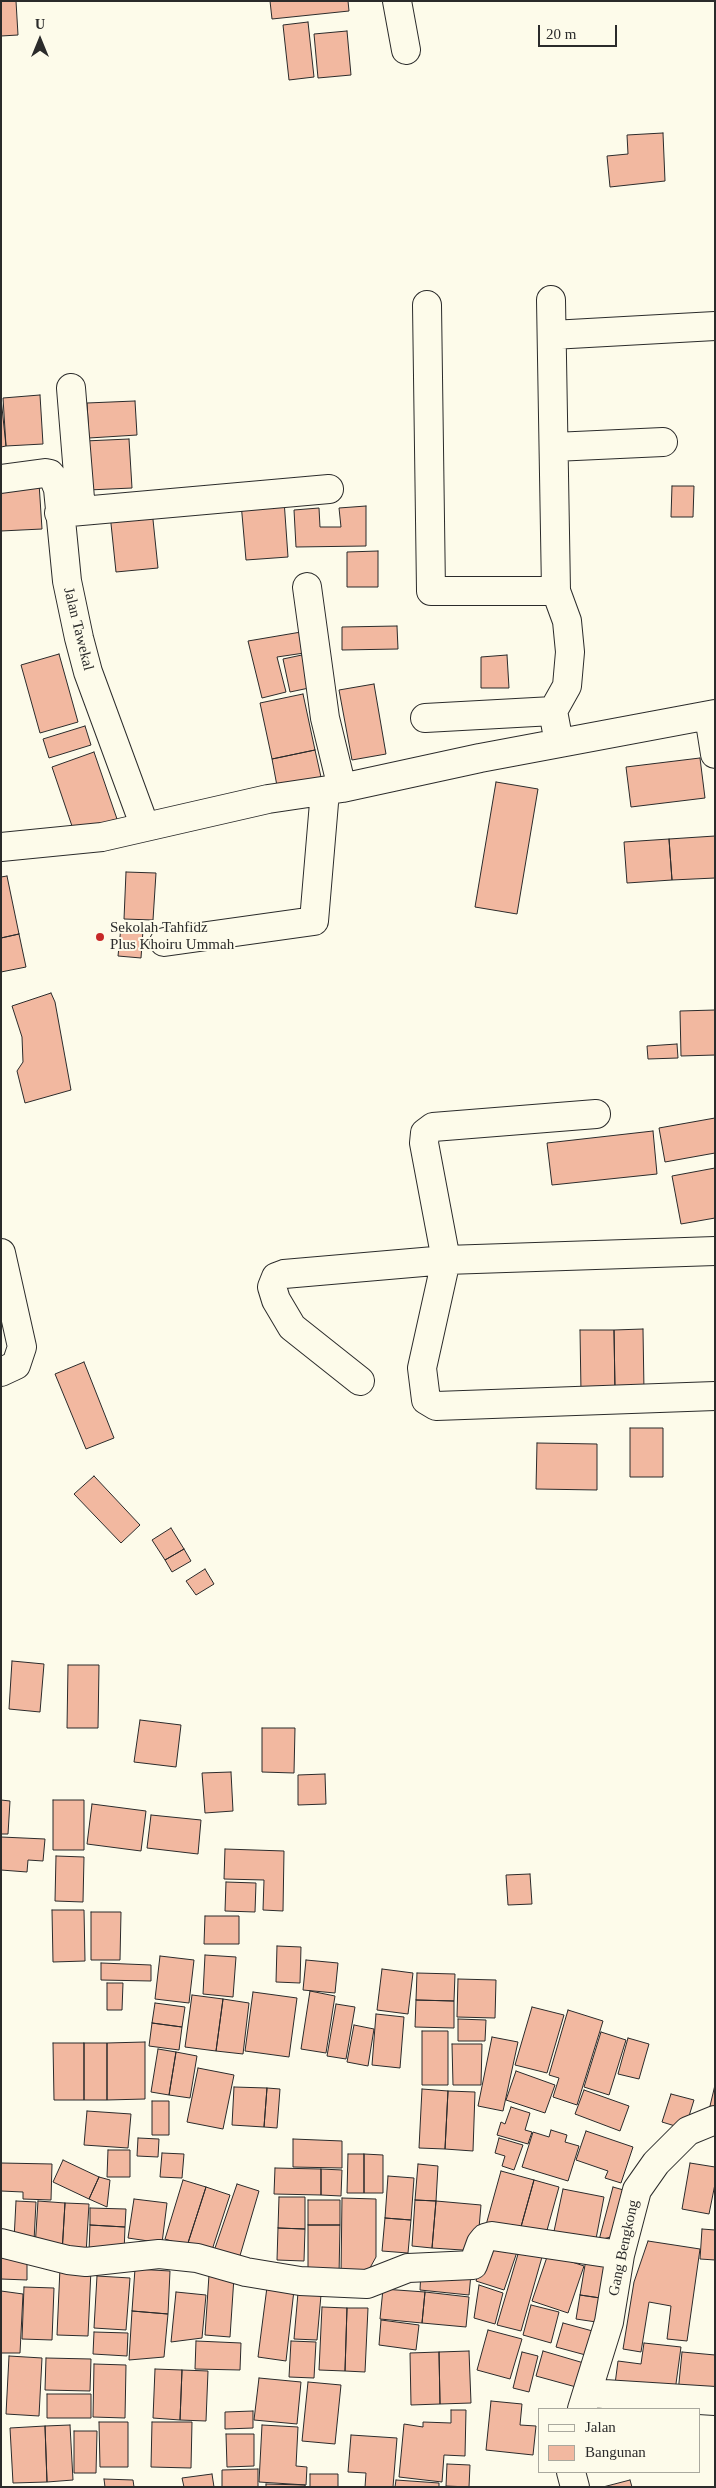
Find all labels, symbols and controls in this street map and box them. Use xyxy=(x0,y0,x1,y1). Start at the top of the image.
north arrow xyxy=(15,15,65,65)
scale bar xyxy=(541,15,620,47)
text: U xyxy=(35,17,45,32)
text: 20 m xyxy=(546,26,576,42)
street label: Jalan Tawekal xyxy=(59,586,97,672)
place label: Sekolah Tahfidz Plus Khoiru Ummah xyxy=(110,919,234,954)
marker: Sekolah Tahfidz Plus Khoiru Ummah xyxy=(94,931,106,943)
street label: Gang Bengkong xyxy=(605,2198,643,2298)
legend xyxy=(538,2408,701,2473)
text: Jalan xyxy=(585,2419,616,2435)
text: Bangunan xyxy=(585,2444,646,2460)

